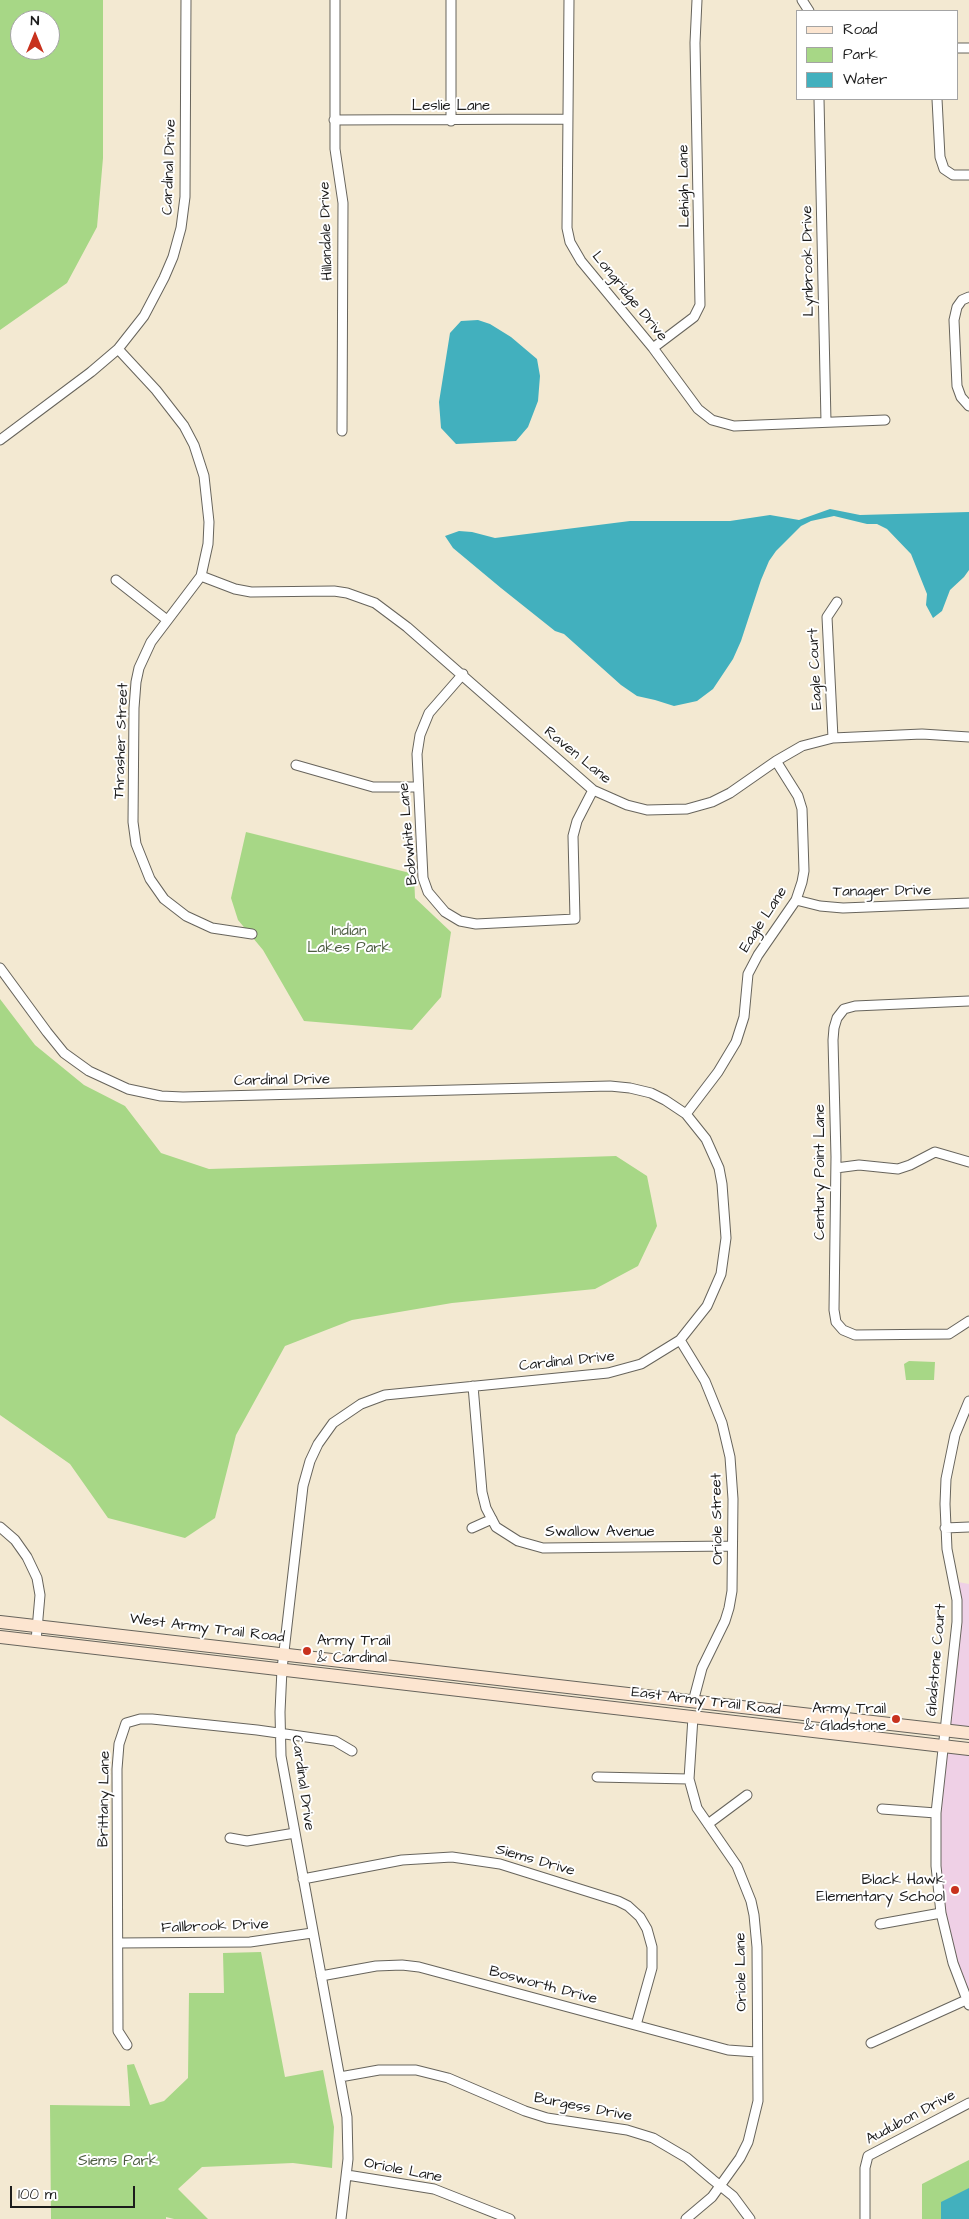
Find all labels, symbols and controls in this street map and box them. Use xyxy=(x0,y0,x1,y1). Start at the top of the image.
north arrow xyxy=(10,10,60,60)
legend xyxy=(796,10,959,100)
text: N xyxy=(31,11,39,31)
text: Road xyxy=(843,19,877,40)
text: Park xyxy=(843,44,878,65)
text: Water xyxy=(843,69,887,90)
street label: Leslie Lane xyxy=(412,98,490,116)
street label: Cardinal Drive xyxy=(159,119,181,215)
street label: Lehigh Lane xyxy=(675,144,695,228)
street label: Hillandale Drive xyxy=(316,181,338,281)
street label: Lynbrook Drive xyxy=(799,205,819,317)
street label: Longridge Drive xyxy=(587,248,671,346)
street label: Eagle Court xyxy=(805,628,827,710)
street label: Thrasher Street xyxy=(111,683,133,799)
street label: Raven Lane xyxy=(540,723,614,789)
street label: Bobwhite Lane xyxy=(396,782,422,886)
street label: Tanager Drive xyxy=(833,882,931,902)
street label: Eagle Lane xyxy=(736,884,792,956)
park label: Indian Lakes Park xyxy=(307,923,391,958)
street label: Cardinal Drive xyxy=(234,1071,330,1091)
street label: Century Point Lane xyxy=(812,1104,830,1240)
street label: Cardinal Drive xyxy=(518,1348,616,1376)
street label: Oriole Street xyxy=(708,1473,728,1565)
street label: Swallow Avenue xyxy=(545,1524,655,1542)
street label: Gladstone Court xyxy=(923,1603,951,1717)
street label: West Army Trail Road xyxy=(129,1611,285,1647)
place label: Army Trail & Cardinal xyxy=(317,1633,391,1668)
marker: Army Trail & Cardinal xyxy=(301,1645,313,1657)
street label: East Army Trail Road xyxy=(630,1684,782,1720)
place label: Army Trail & Gladstone xyxy=(804,1701,886,1736)
marker: Army Trail & Gladstone xyxy=(890,1713,902,1725)
street label: Cardinal Drive xyxy=(286,1734,318,1832)
street label: Brittany Lane xyxy=(95,1751,115,1847)
street label: Siems Drive xyxy=(493,1841,577,1881)
place label: Black Hawk Elementary School xyxy=(816,1872,945,1907)
marker: Black Hawk Elementary School xyxy=(949,1884,961,1896)
street label: Fallbrook Drive xyxy=(161,1916,269,1938)
street label: Oriole Lane xyxy=(732,1932,752,2012)
street label: Bosworth Drive xyxy=(487,1963,599,2009)
street label: Audubon Drive xyxy=(863,2087,959,2149)
street label: Burgess Drive xyxy=(532,2090,634,2126)
park label: Siems Park xyxy=(78,2153,158,2171)
street label: Oriole Lane xyxy=(362,2155,444,2187)
scale bar xyxy=(12,2176,138,2208)
text: 100 m xyxy=(18,2184,57,2205)

